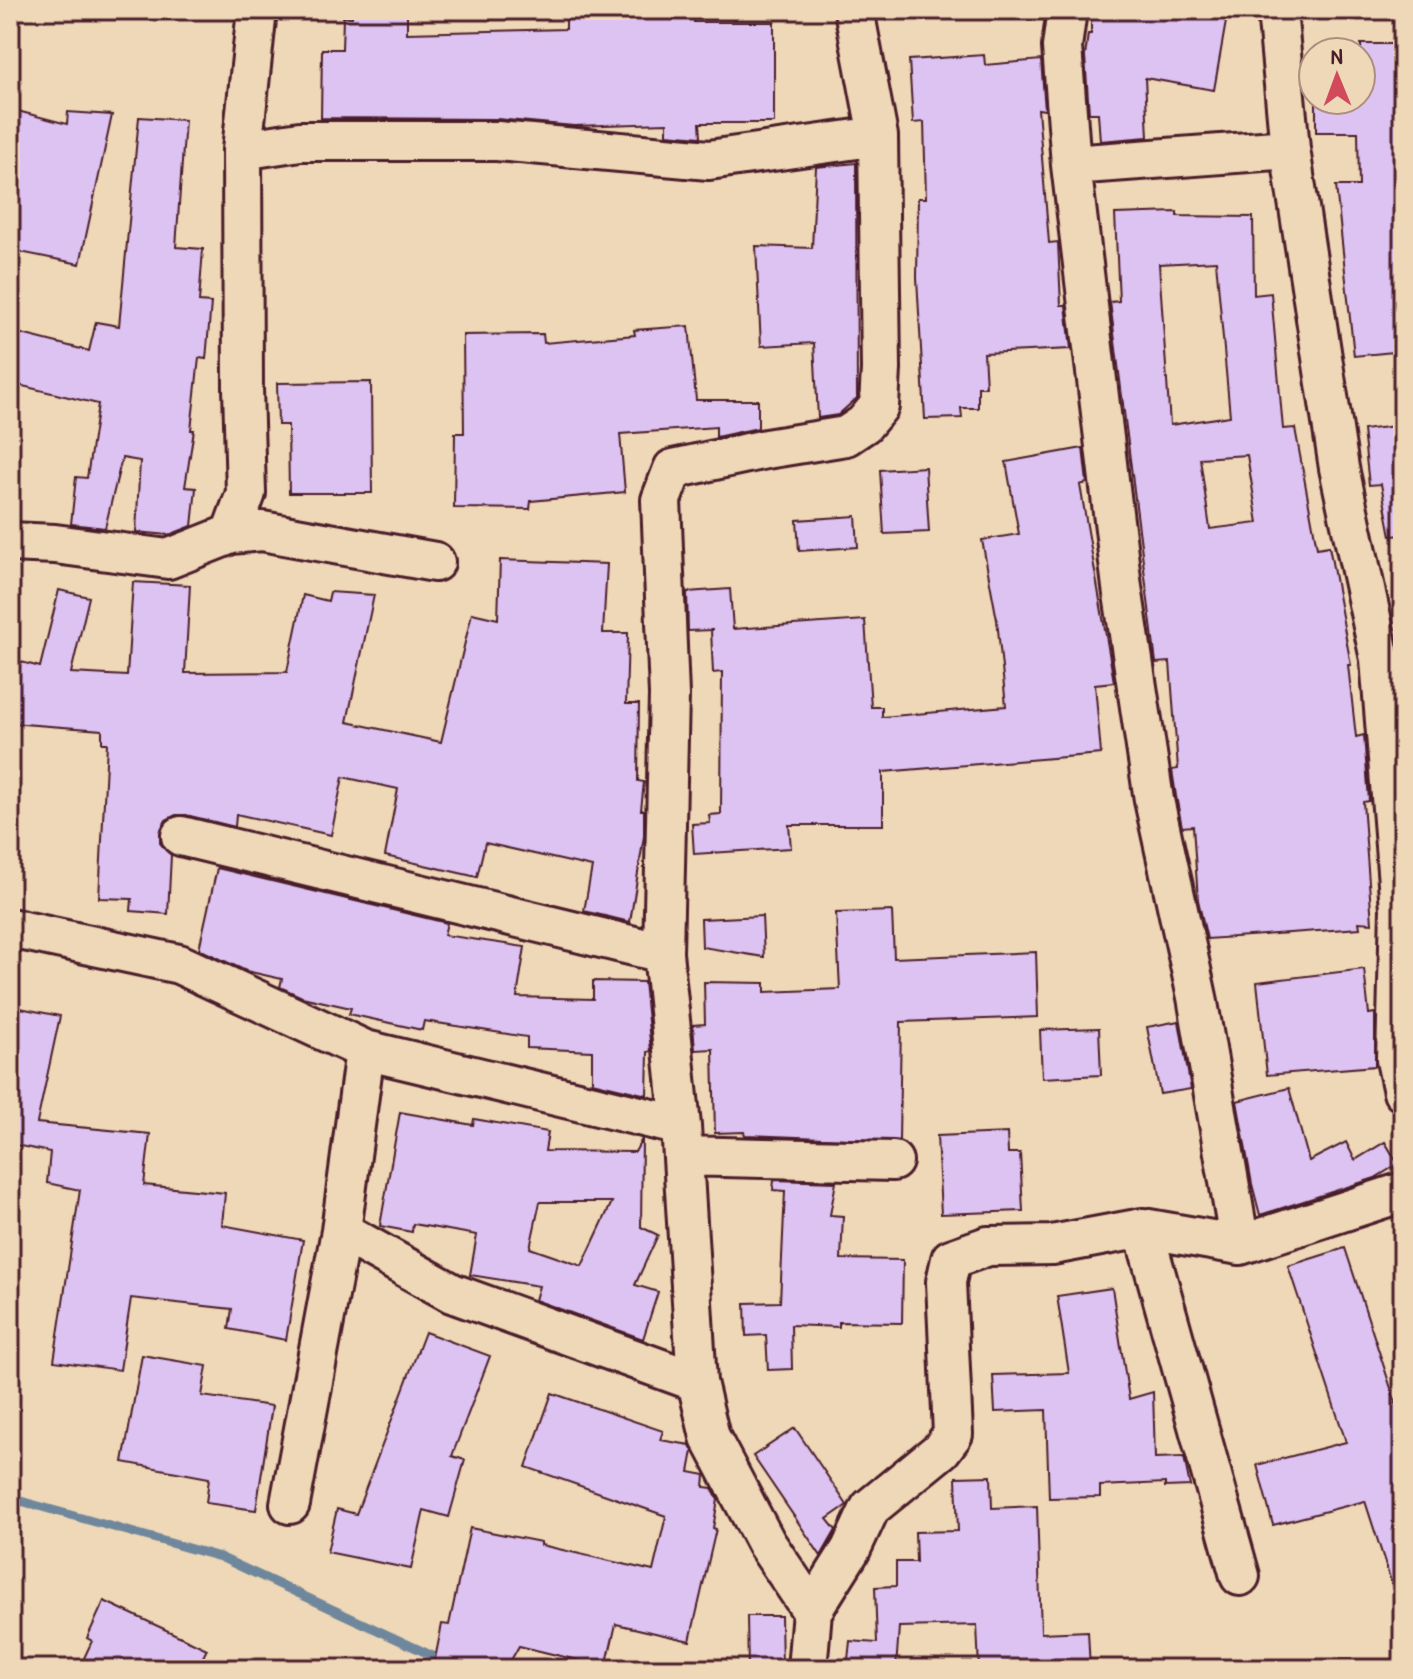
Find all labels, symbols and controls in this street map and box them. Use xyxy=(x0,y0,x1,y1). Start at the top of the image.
north arrow xyxy=(1297,36,1377,116)
text: N xyxy=(1331,41,1343,71)

